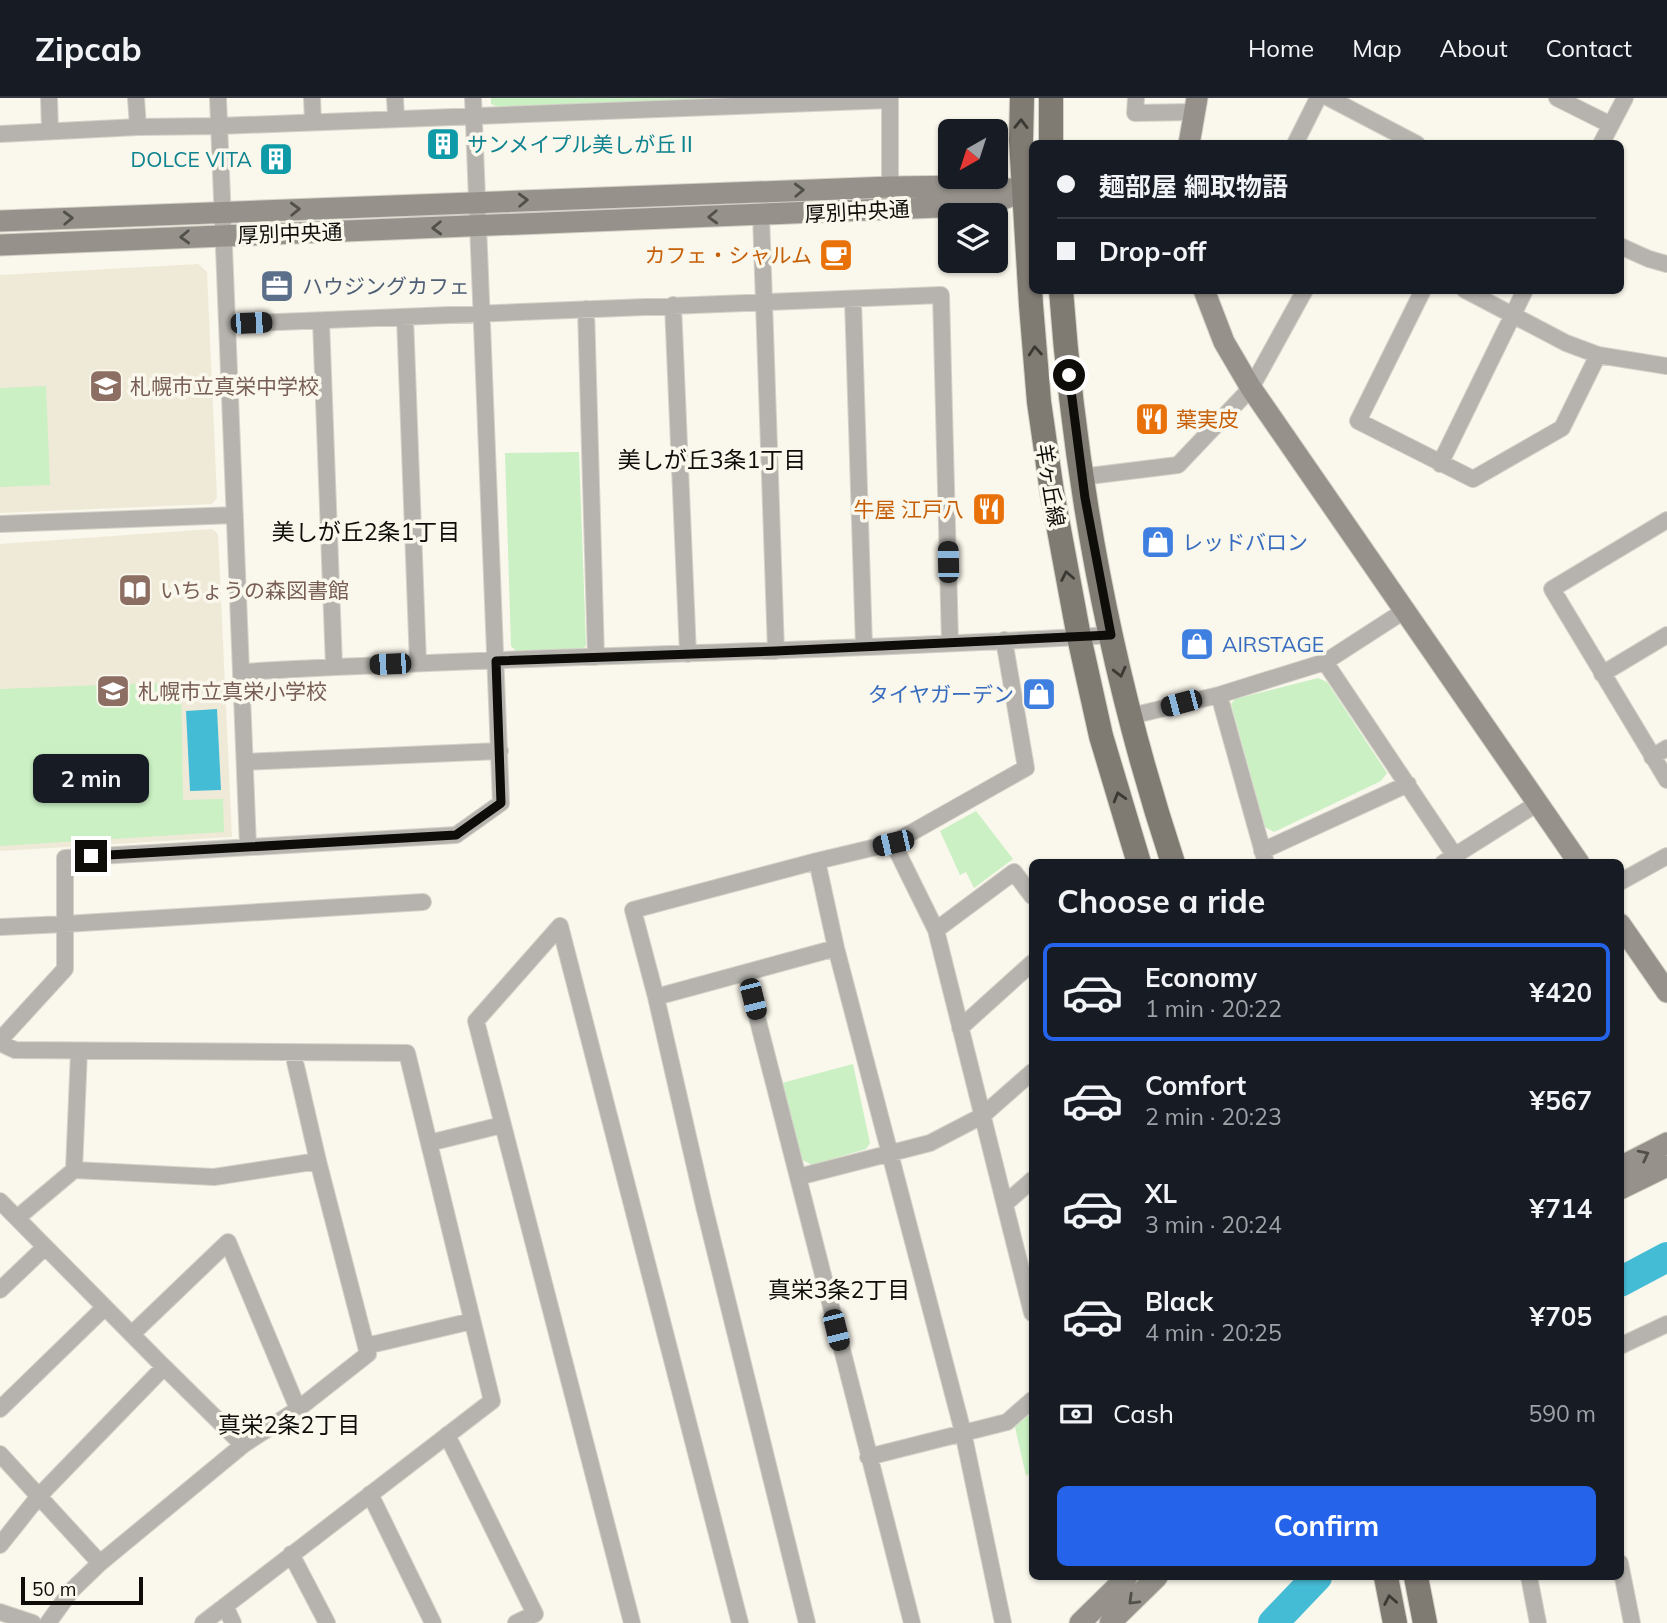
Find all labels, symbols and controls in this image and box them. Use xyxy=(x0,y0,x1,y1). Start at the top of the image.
text: Zipcab xyxy=(35,28,142,69)
text: Home xyxy=(1248,33,1314,63)
text: Map xyxy=(1352,33,1402,63)
text: About xyxy=(1440,33,1508,63)
text: Contact xyxy=(1546,33,1632,63)
one-way arrow xyxy=(1014,118,1029,129)
north arrow xyxy=(938,119,1008,189)
map controls xyxy=(938,119,1008,273)
building icon: サンメイプル美しが丘Ⅱ xyxy=(424,125,462,163)
place label: サンメイプル美しが丘Ⅱ xyxy=(467,131,697,157)
building icon: DOLCE VITA xyxy=(257,140,295,178)
place label: DOLCE VITA xyxy=(131,146,253,172)
text: 麺部屋 綱取物語 xyxy=(1099,170,1288,203)
one-way arrow xyxy=(794,183,805,198)
one-way arrow xyxy=(518,192,529,207)
street label: 厚別中央通 xyxy=(804,195,910,227)
one-way arrow xyxy=(290,201,301,216)
button: layers xyxy=(938,203,1008,273)
one-way arrow xyxy=(707,210,718,225)
one-way arrow xyxy=(63,211,74,226)
street label: 厚別中央通 xyxy=(237,218,343,248)
one-way arrow xyxy=(431,221,442,236)
one-way arrow xyxy=(179,230,190,245)
text: Drop-off xyxy=(1099,235,1206,268)
cafe icon: カフェ・シャルム xyxy=(817,236,855,274)
place label: カフェ・シャルム xyxy=(644,242,812,268)
office icon: ハウジングカフェ xyxy=(258,267,296,305)
place label: ハウジングカフェ xyxy=(302,273,470,299)
car xyxy=(230,312,273,334)
one-way arrow xyxy=(1028,345,1043,356)
route start xyxy=(1053,359,1085,391)
school or university icon: 札幌市立真栄中学校 xyxy=(87,367,125,405)
place label: 札幌市立真栄中学校 xyxy=(130,373,319,399)
restaurant icon: 葉実皮 xyxy=(1133,400,1171,438)
place label: 葉実皮 xyxy=(1176,406,1239,432)
street label: 羊ヶ丘線 xyxy=(1032,441,1070,529)
district label: 美しが丘3条1丁目 xyxy=(618,445,806,474)
restaurant icon: 牛屋 江戸八 xyxy=(970,490,1008,528)
place label: 牛屋 江戸八 xyxy=(854,496,964,522)
district label: 美しが丘2条1丁目 xyxy=(272,517,460,546)
shop icon: レッドバロン xyxy=(1139,523,1177,561)
place label: レッドバロン xyxy=(1182,529,1308,555)
car xyxy=(938,541,959,583)
one-way arrow xyxy=(1060,570,1075,582)
library icon: いちょうの森図書館 xyxy=(116,571,154,609)
place label: いちょうの森図書館 xyxy=(160,577,349,603)
shop icon: AIRSTAGE xyxy=(1178,625,1216,663)
place label: AIRSTAGE xyxy=(1222,631,1324,657)
car xyxy=(369,653,412,675)
one-way arrow xyxy=(1112,666,1126,678)
school or university icon: 札幌市立真栄小学校 xyxy=(94,672,132,710)
shop icon: タイヤガーデン xyxy=(1020,675,1058,713)
place label: 札幌市立真栄小学校 xyxy=(138,678,327,704)
place label: タイヤガーデン xyxy=(868,681,1014,707)
car xyxy=(1158,687,1205,719)
callout: 2 min xyxy=(33,754,149,804)
text: 2 min xyxy=(61,764,121,793)
one-way arrow xyxy=(1113,792,1127,804)
car xyxy=(871,828,916,858)
route end xyxy=(75,840,107,872)
text: Choose a ride xyxy=(1057,881,1265,921)
icon: car xyxy=(1061,961,1124,1024)
text: Economy xyxy=(1145,961,1257,994)
car xyxy=(738,976,769,1022)
text: ¥420 xyxy=(1530,976,1592,1009)
text: 1 min · 20:22 xyxy=(1145,994,1282,1023)
icon: car xyxy=(1061,1069,1124,1132)
text: Comfort xyxy=(1145,1069,1246,1102)
text: ¥567 xyxy=(1530,1084,1592,1117)
text: 2 min · 20:23 xyxy=(1145,1102,1282,1131)
one-way arrow xyxy=(1637,1149,1649,1163)
icon: car xyxy=(1061,1177,1124,1240)
text: XL xyxy=(1145,1177,1177,1210)
text: ¥714 xyxy=(1530,1192,1592,1225)
text: 3 min · 20:24 xyxy=(1145,1210,1282,1239)
district label: 真栄3条2丁目 xyxy=(768,1275,910,1304)
icon: car xyxy=(1061,1285,1124,1348)
text: Black xyxy=(1145,1285,1213,1318)
text: ¥705 xyxy=(1530,1300,1592,1333)
car xyxy=(821,1307,852,1353)
text: 4 min · 20:25 xyxy=(1145,1318,1282,1347)
icon: cash xyxy=(1057,1395,1095,1433)
text: Cash xyxy=(1113,1397,1174,1430)
text: 590 m xyxy=(1528,1399,1596,1428)
district label: 真栄2条2丁目 xyxy=(218,1410,360,1439)
button: Confirm xyxy=(1057,1486,1596,1566)
scale bar xyxy=(21,1574,144,1606)
text: 50 m xyxy=(32,1577,76,1601)
one-way arrow xyxy=(1129,1591,1142,1604)
one-way arrow xyxy=(1384,1594,1399,1606)

